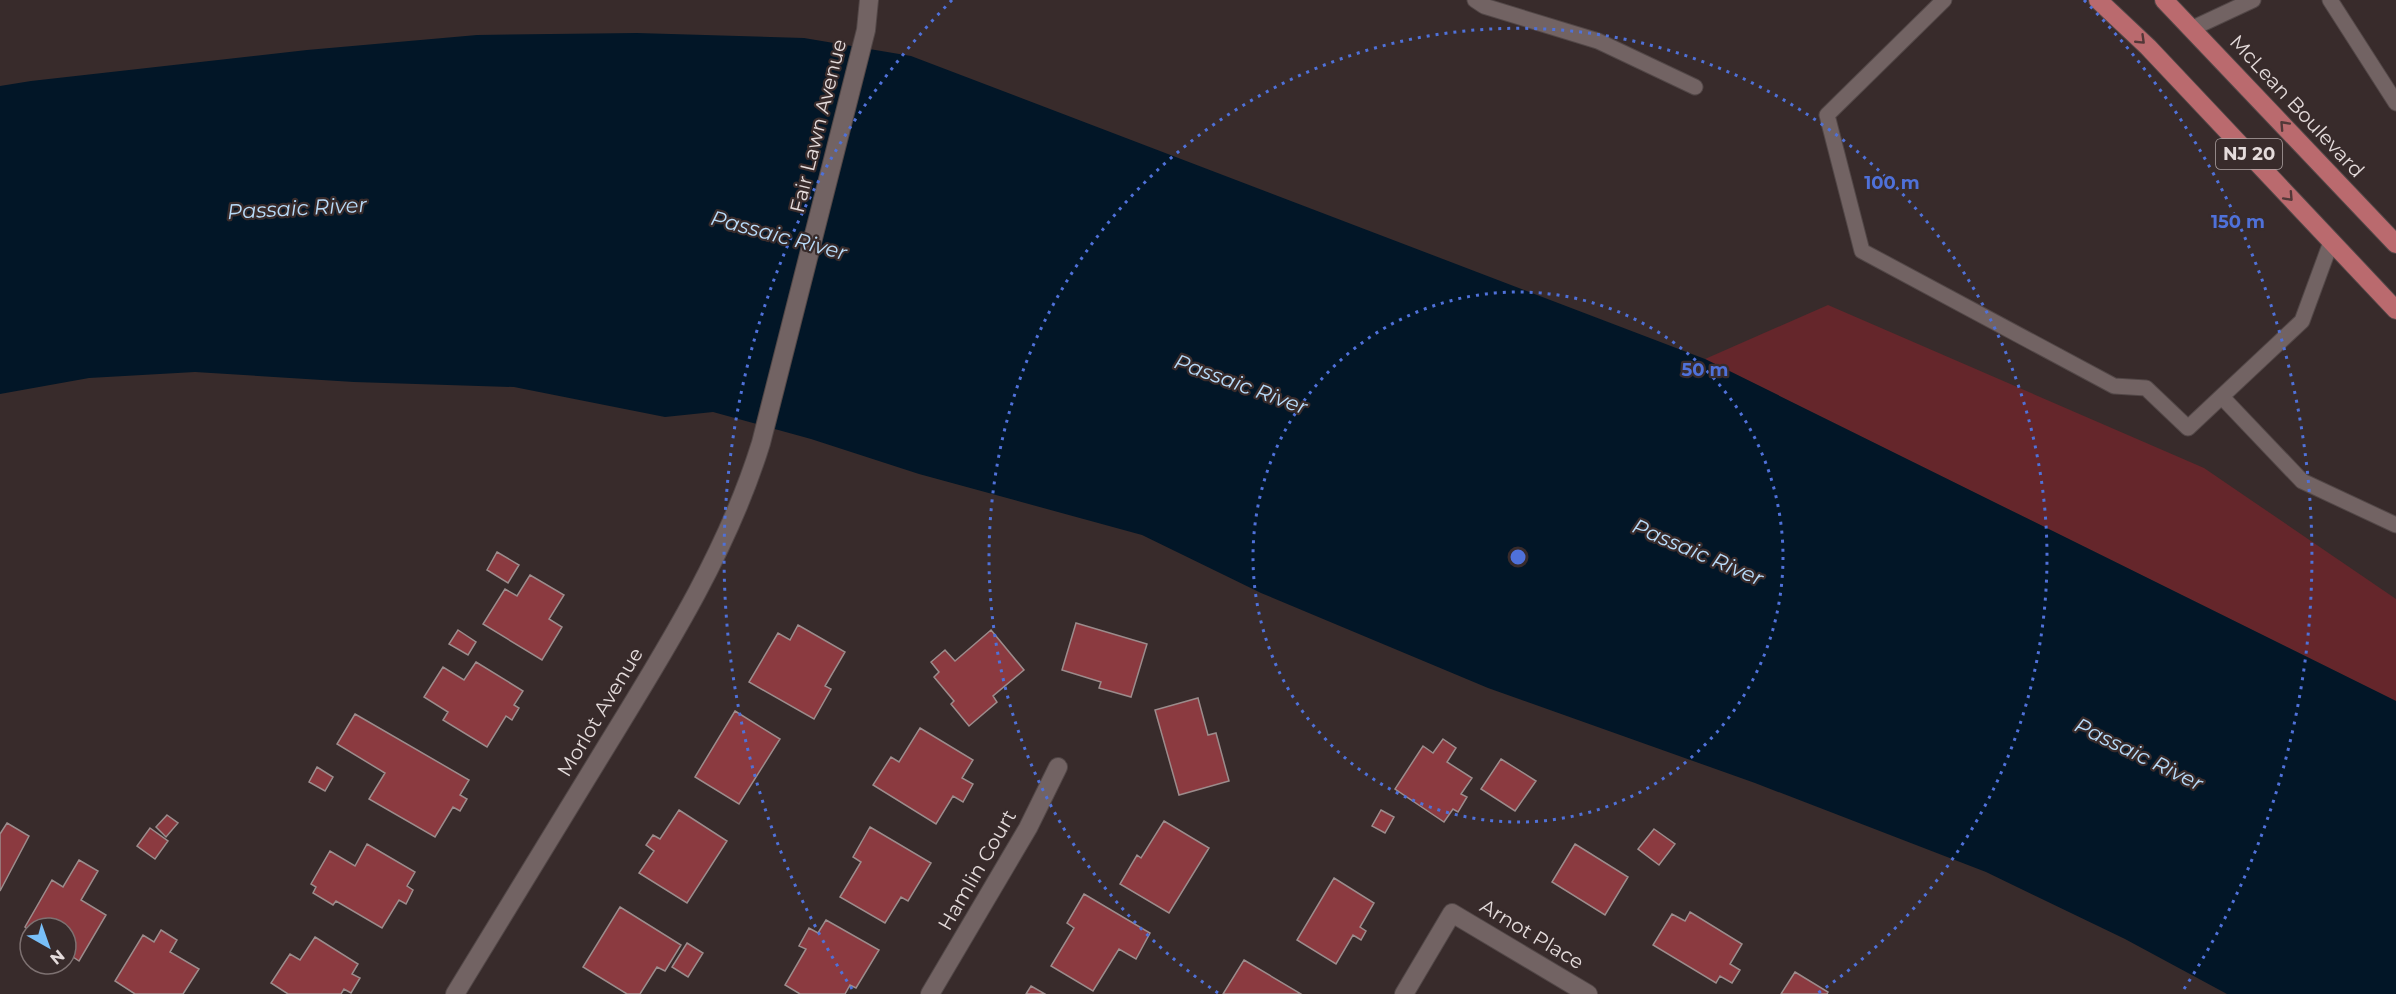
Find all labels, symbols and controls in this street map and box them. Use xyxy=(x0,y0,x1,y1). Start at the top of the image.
street label: McLean Boulevard xyxy=(2225,30,2369,182)
one-way arrow xyxy=(2133,33,2144,44)
street label: Fair Lawn Avenue xyxy=(785,37,851,215)
one-way arrow xyxy=(2280,121,2291,131)
road number: NJ 20 xyxy=(2216,139,2282,169)
text: 100 m xyxy=(1864,172,1920,194)
one-way arrow xyxy=(2282,190,2293,201)
water label: Passaic River xyxy=(227,192,368,224)
water label: Passaic River xyxy=(708,205,850,265)
text: 150 m xyxy=(2211,211,2265,233)
water label: Passaic River xyxy=(1171,348,1311,420)
text: 50 m xyxy=(1682,359,1728,381)
water label: Passaic River xyxy=(1629,513,1768,591)
centre of rings xyxy=(1508,547,1528,567)
street label: Morlot Avenue xyxy=(552,643,648,781)
water label: Passaic River xyxy=(2071,712,2208,796)
street label: Hamlin Court xyxy=(933,806,1021,934)
street label: Arnot Place xyxy=(1476,894,1588,974)
north arrow xyxy=(18,916,78,976)
text: N xyxy=(46,946,68,969)

